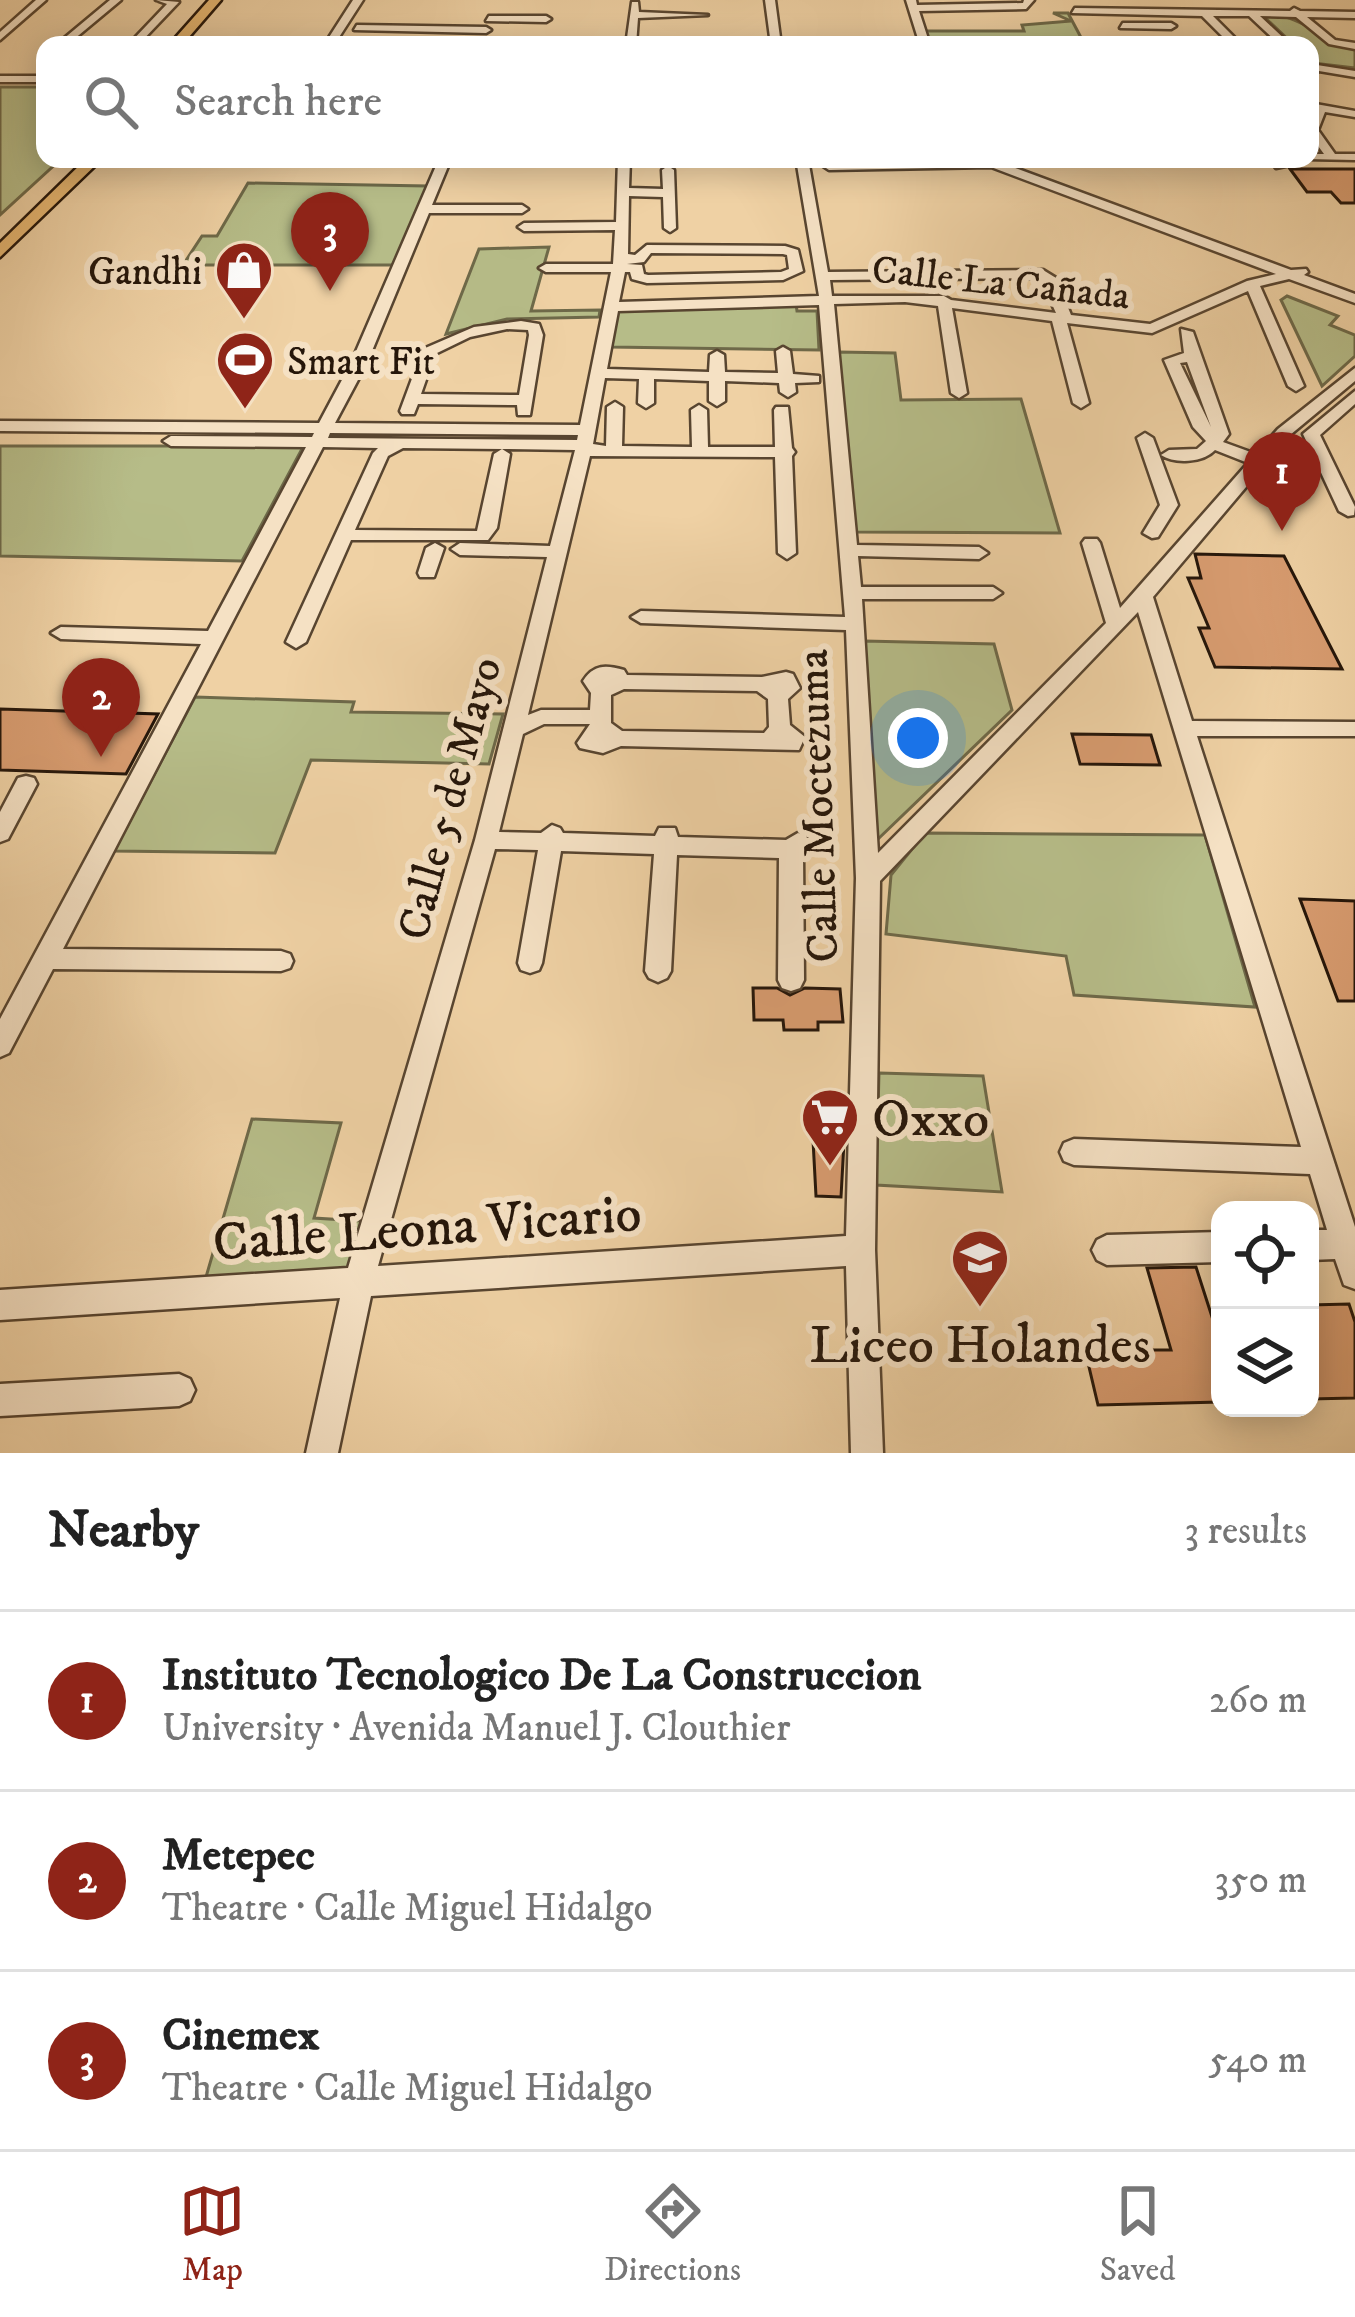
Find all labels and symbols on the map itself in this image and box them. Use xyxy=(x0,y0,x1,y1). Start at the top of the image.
pin: 3 xyxy=(291,192,369,291)
shop icon: Gandhi xyxy=(213,239,275,321)
street label: Calle La Cañada xyxy=(869,246,1132,321)
place label: Gandhi xyxy=(88,248,202,297)
sports icon: Smart Fit xyxy=(214,329,276,411)
place label: Smart Fit xyxy=(287,338,435,387)
pin: 1 xyxy=(1243,432,1321,531)
street label: Calle Moctezuma xyxy=(786,648,852,963)
street label: Calle 5 de Mayo xyxy=(386,651,515,946)
pin: 2 xyxy=(62,658,140,757)
your location xyxy=(888,708,948,768)
supermarket icon: Oxxo xyxy=(799,1086,861,1168)
place label: Oxxo xyxy=(872,1087,989,1154)
street label: Calle Leona Vicario xyxy=(211,1181,644,1278)
school or university icon: Liceo Holandes xyxy=(949,1227,1011,1309)
place label: Liceo Holandes xyxy=(809,1313,1151,1380)

